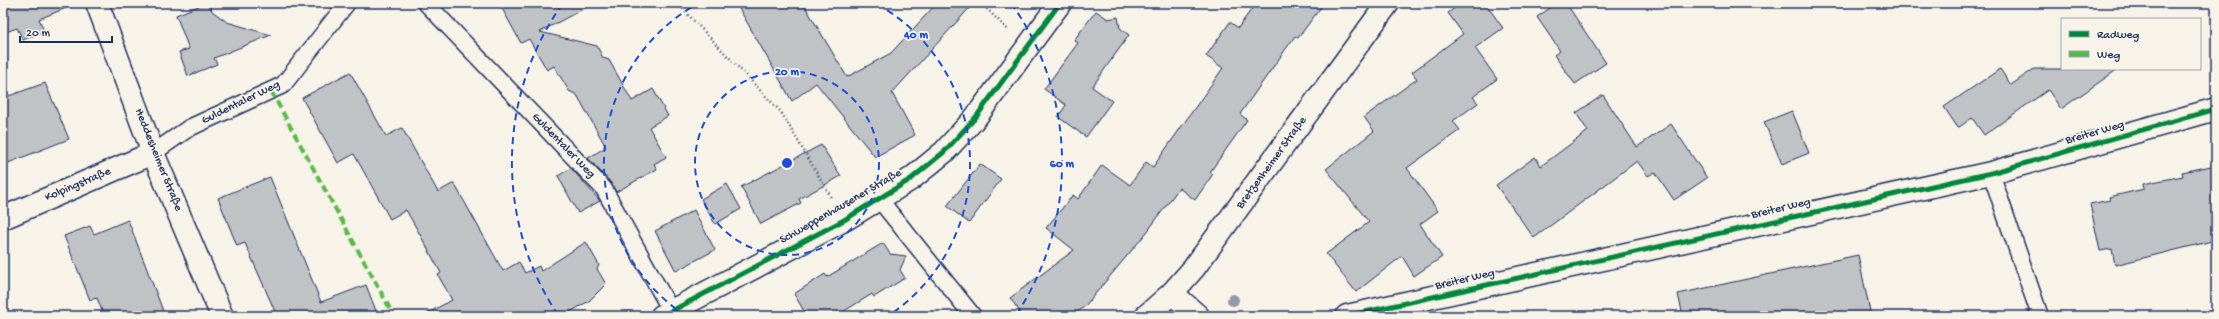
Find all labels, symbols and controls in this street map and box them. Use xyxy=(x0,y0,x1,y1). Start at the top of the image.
scale bar xyxy=(20,18,112,44)
legend xyxy=(2061,18,2201,70)
text: 20 m xyxy=(26,27,51,41)
text: 40 m xyxy=(903,29,928,43)
text: Radweg xyxy=(2097,29,2139,43)
text: Weg xyxy=(2097,49,2120,63)
text: 20 m xyxy=(775,66,800,80)
street label: Guldentaler Weg xyxy=(200,78,283,128)
street label: Heddesheimer Straße xyxy=(131,107,185,214)
street label: Guldentaler Weg xyxy=(528,110,598,182)
street label: Bretzenheimer Straße xyxy=(1233,114,1311,213)
street label: Breiter Weg xyxy=(2063,118,2126,148)
centre of rings xyxy=(780,156,794,170)
text: 60 m xyxy=(1050,158,1075,172)
street label: Kolpingstraße xyxy=(43,165,114,205)
street label: Schweppenhausener Straße xyxy=(778,166,905,248)
street label: Breiter Weg xyxy=(1749,195,1812,223)
street label: Breiter Weg xyxy=(1433,266,1496,294)

